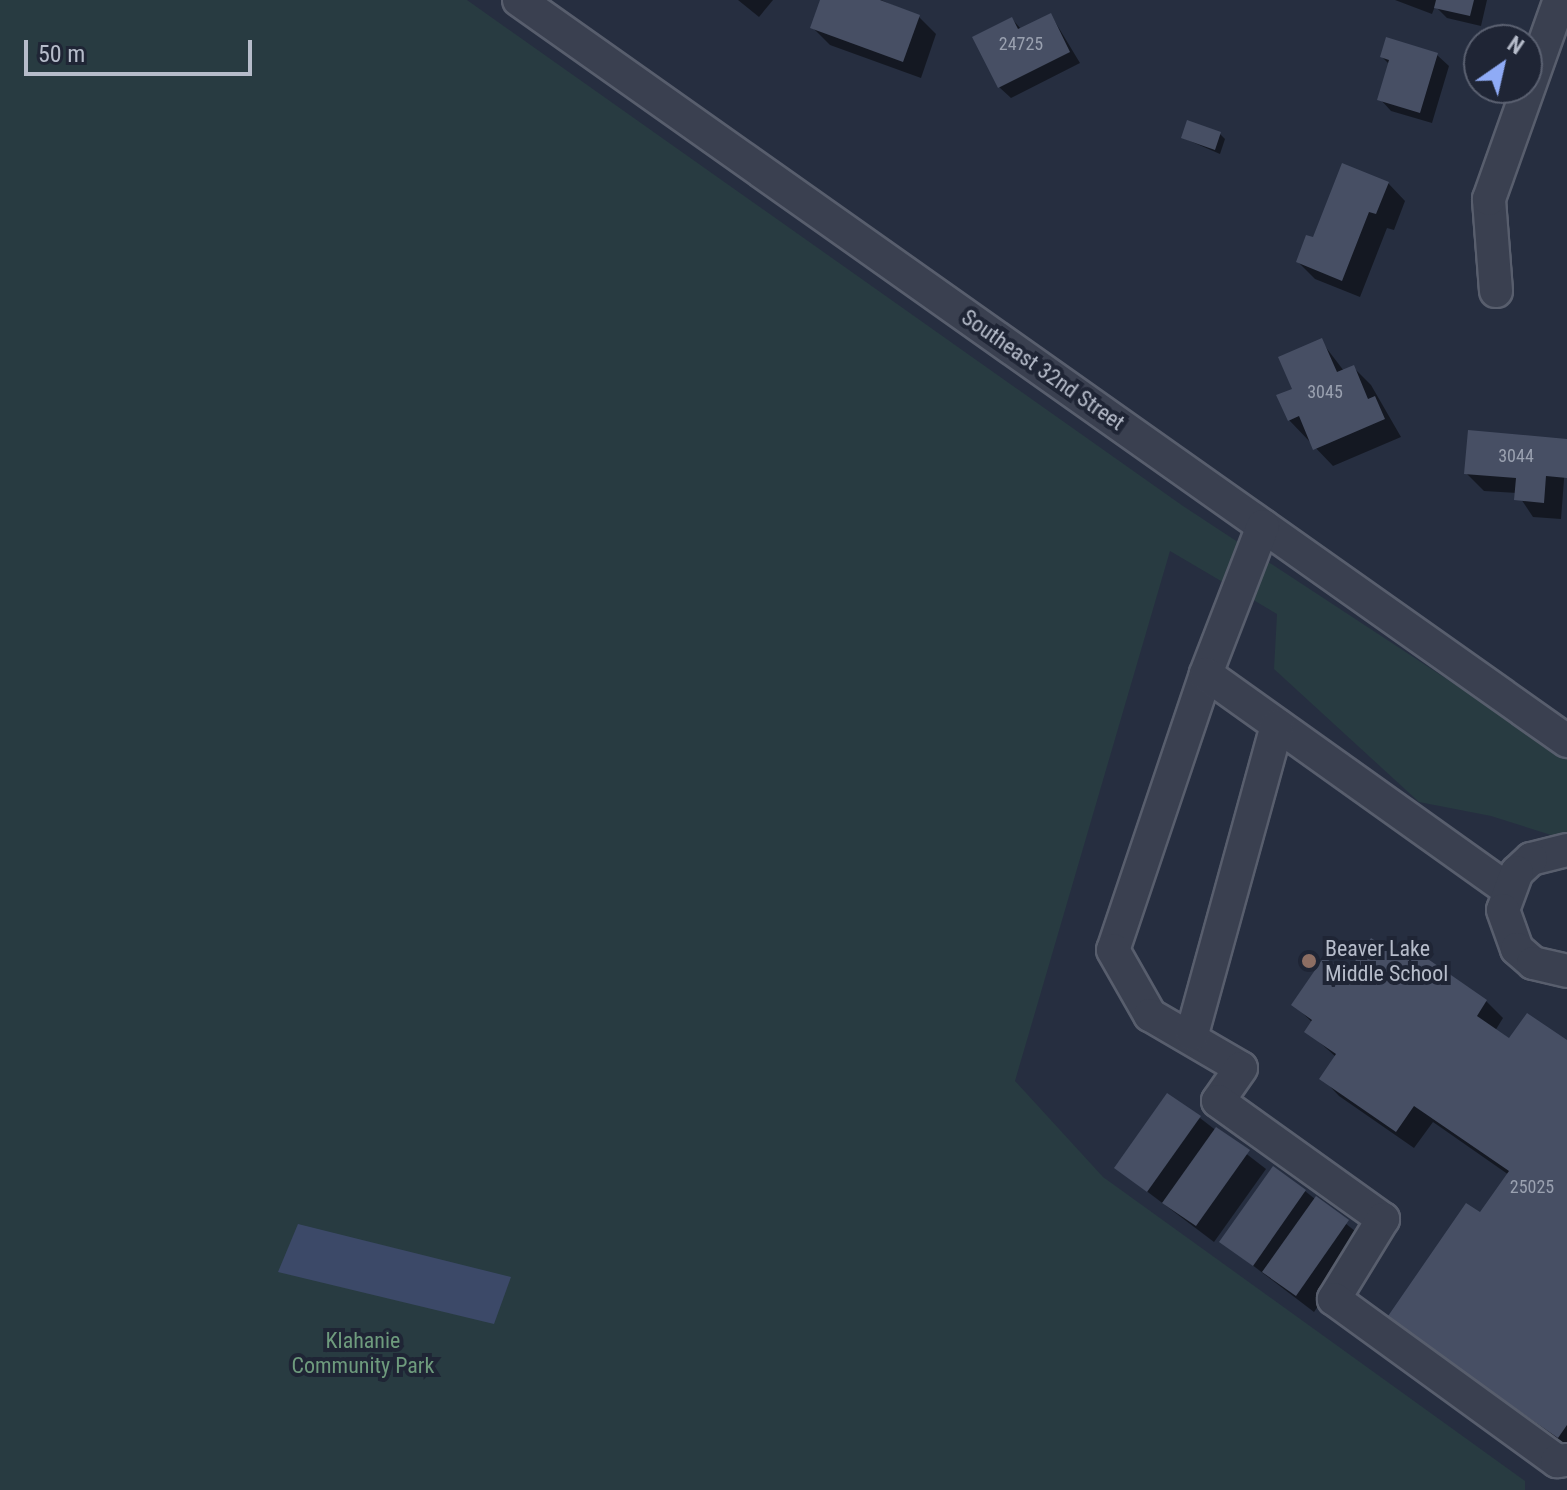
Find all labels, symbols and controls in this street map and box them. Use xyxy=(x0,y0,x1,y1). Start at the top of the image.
scale bar xyxy=(28,24,256,74)
north arrow xyxy=(1463,24,1543,104)
text: N xyxy=(1503,31,1528,59)
house number: 24725 xyxy=(999,33,1043,55)
text: 50 m xyxy=(38,40,85,68)
street label: Southeast 32nd Street xyxy=(957,304,1129,436)
house number: 3045 xyxy=(1307,381,1343,403)
house number: 3044 xyxy=(1498,445,1534,467)
place label: Beaver Lake Middle School xyxy=(1325,935,1448,986)
marker: Beaver Lake Middle School xyxy=(1300,952,1318,970)
house number: 25025 xyxy=(1510,1176,1554,1198)
park label: Klahanie Community Park xyxy=(292,1327,434,1378)

